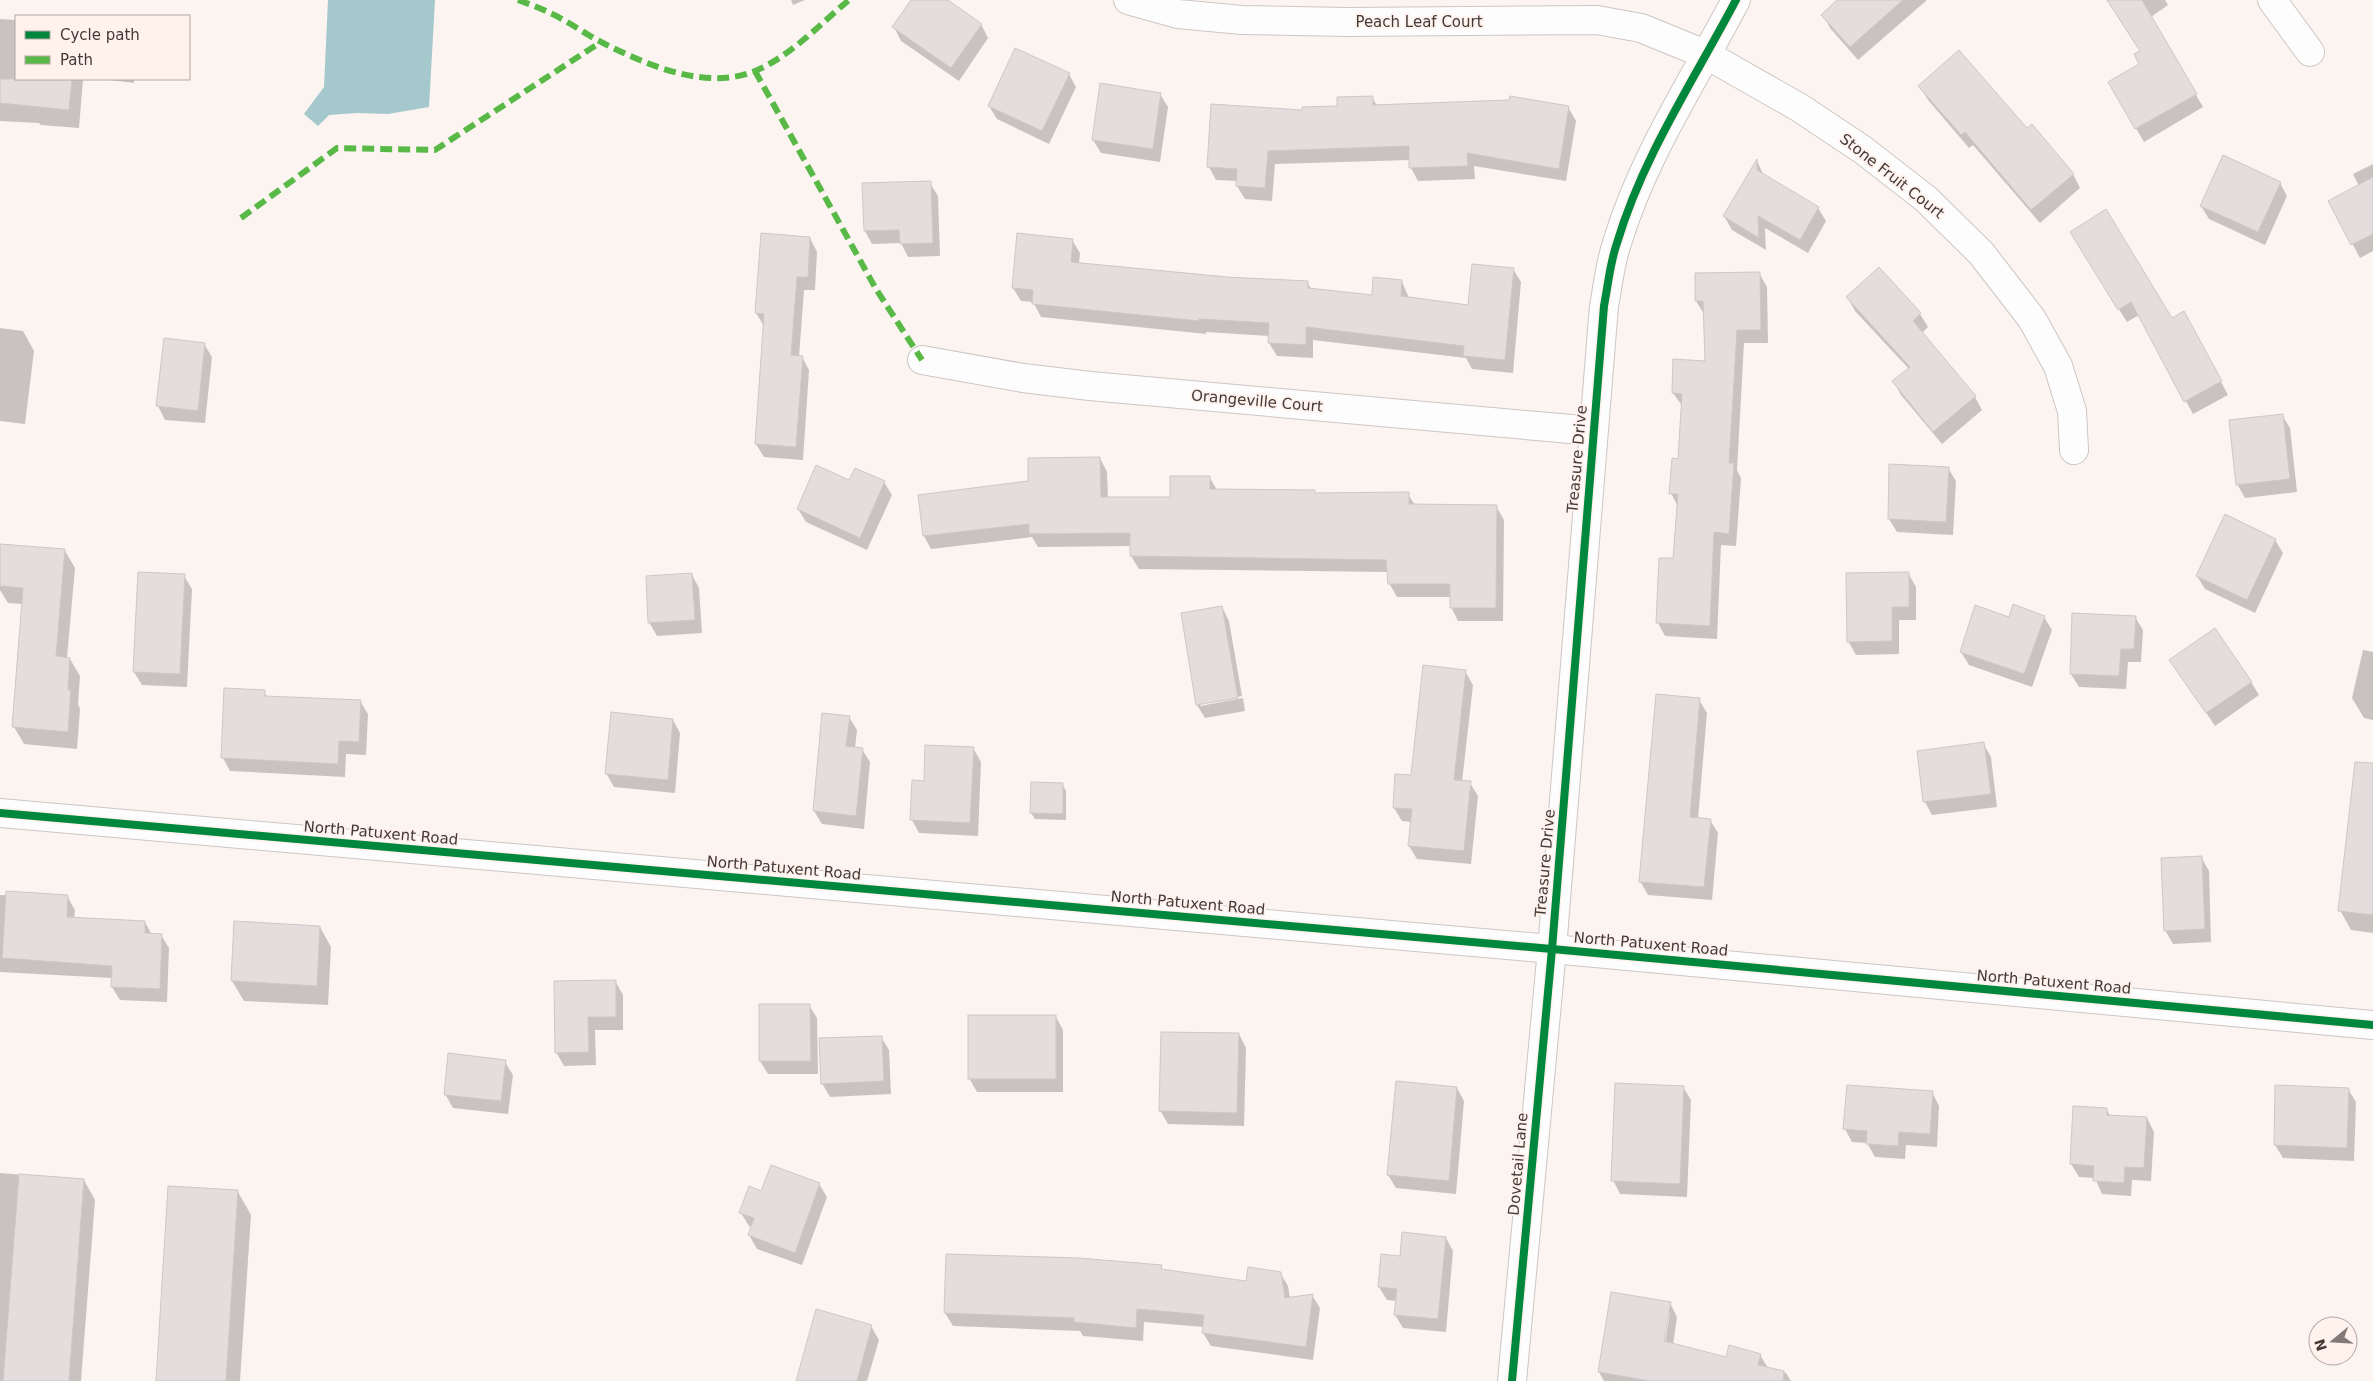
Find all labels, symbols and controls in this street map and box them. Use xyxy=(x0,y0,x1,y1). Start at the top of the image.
street label: Peach Leaf Court xyxy=(1355,13,1483,31)
legend xyxy=(15,15,190,80)
text: Cycle path xyxy=(60,26,140,44)
text: Path xyxy=(60,51,93,69)
street label: Stone Fruit Court xyxy=(1836,130,1948,222)
street label: Orangeville Court xyxy=(1190,386,1324,416)
street label: Treasure Drive xyxy=(1563,404,1591,515)
street label: Treasure Drive xyxy=(1531,808,1559,919)
street label: North Patuxent Road xyxy=(303,817,459,849)
street label: North Patuxent Road xyxy=(706,852,862,884)
street label: North Patuxent Road xyxy=(1110,887,1266,919)
street label: North Patuxent Road xyxy=(1573,928,1729,960)
street label: North Patuxent Road xyxy=(1976,966,2132,998)
street label: Dovetail Lane xyxy=(1505,1112,1531,1216)
north arrow xyxy=(2308,1316,2358,1366)
text: N xyxy=(2311,1337,2330,1353)

